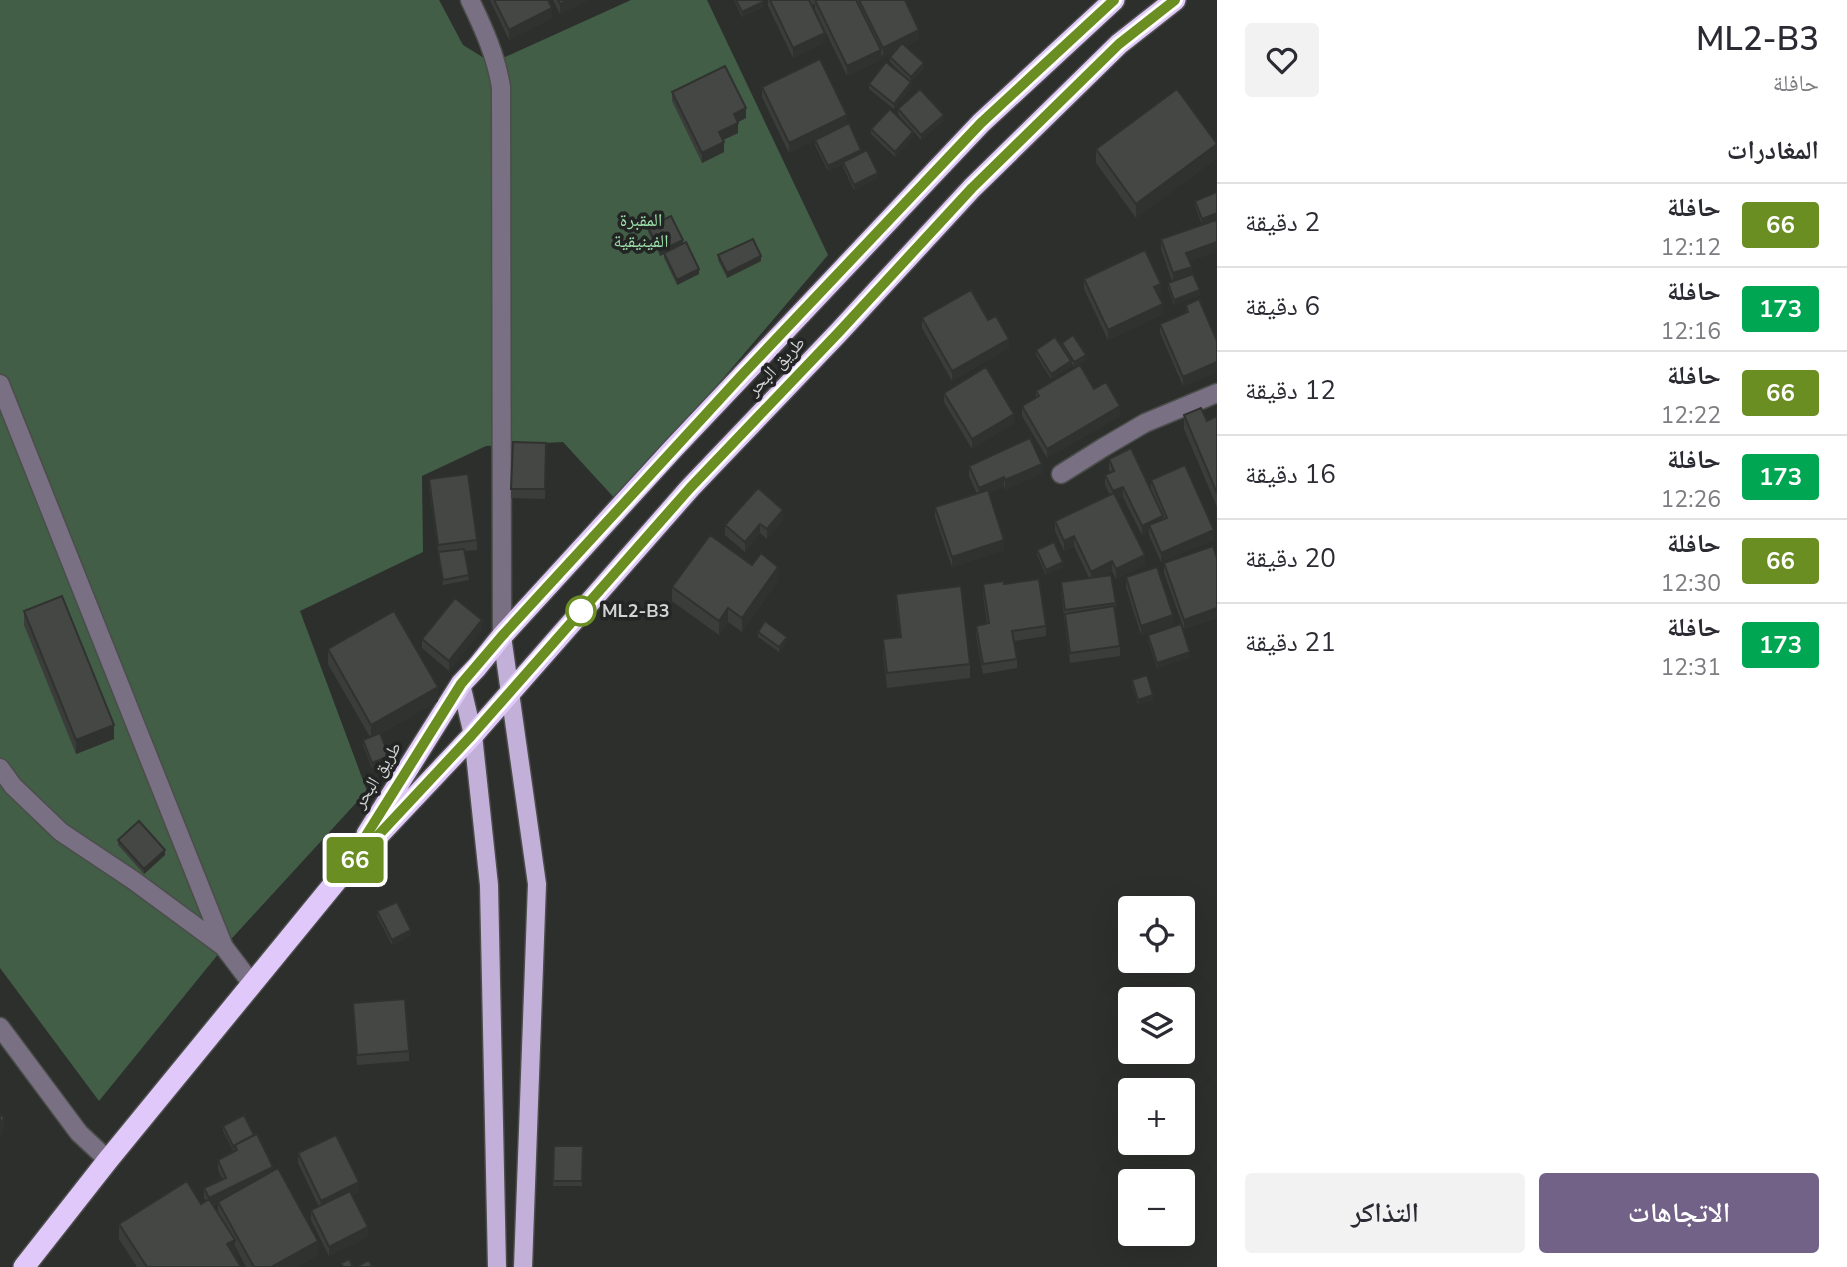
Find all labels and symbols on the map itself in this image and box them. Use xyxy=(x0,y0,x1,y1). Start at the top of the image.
park label: المقبرة الفينيقية xyxy=(614,208,668,253)
street label: طريق البحر xyxy=(741,331,810,402)
marker: ML2-B3 xyxy=(566,596,596,626)
place label: ML2-B3 xyxy=(602,599,670,623)
street label: طريق البحر xyxy=(347,737,407,814)
line badge: 66 xyxy=(324,837,386,883)

